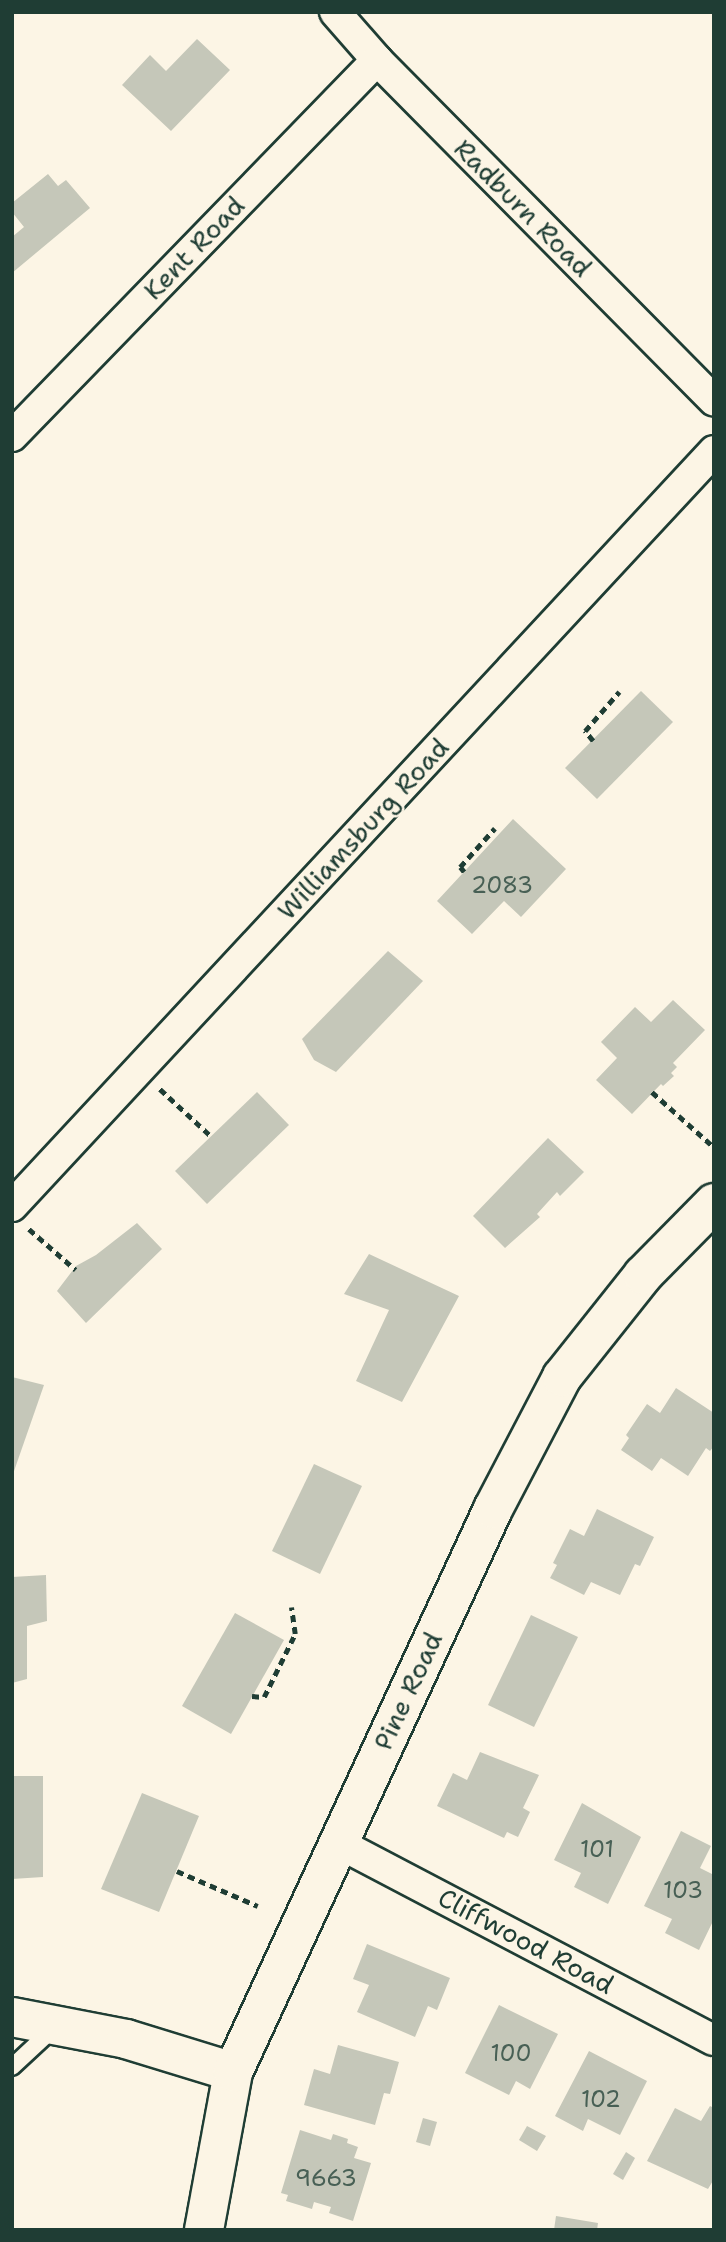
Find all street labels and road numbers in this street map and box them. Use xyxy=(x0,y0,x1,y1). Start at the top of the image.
street label: Radburn Road xyxy=(448,133,598,283)
street label: Kent Road xyxy=(137,190,251,306)
street label: Williamsburg Road xyxy=(271,732,455,926)
street label: Pine Road xyxy=(367,1627,449,1755)
street label: Cliffwood Road xyxy=(433,1882,619,2000)

